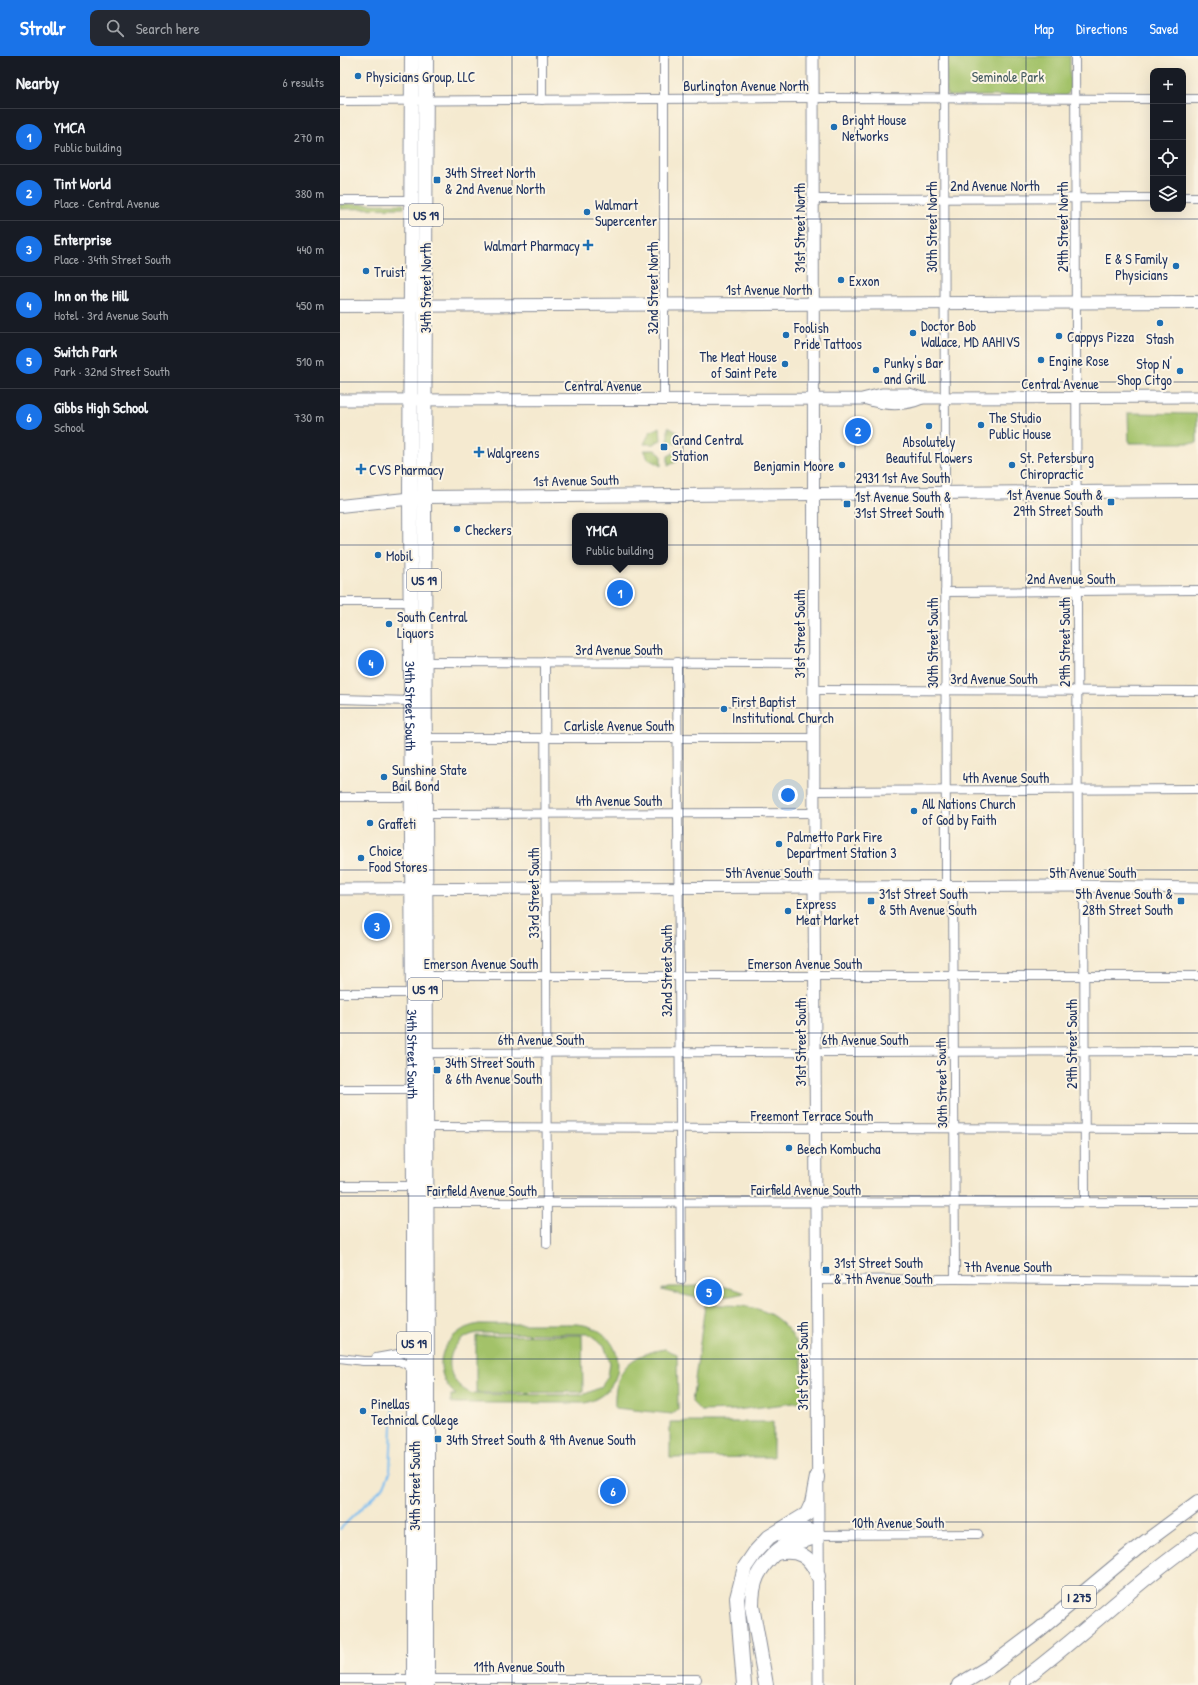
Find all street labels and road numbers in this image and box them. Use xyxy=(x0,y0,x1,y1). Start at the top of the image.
street label: Burlington Avenue North xyxy=(683,76,809,96)
street label: 2nd Avenue North xyxy=(950,176,1040,195)
street label: 30th Street North xyxy=(922,181,941,273)
street label: 29th Street North xyxy=(1053,182,1072,272)
street label: 31st Street North xyxy=(790,183,809,273)
road number: US 19 xyxy=(409,204,443,226)
street label: 32nd Street North xyxy=(643,241,662,334)
street label: 34th Street North xyxy=(416,243,435,333)
street label: 1st Avenue North xyxy=(726,280,812,299)
street label: Central Avenue xyxy=(1021,374,1099,393)
street label: Central Avenue xyxy=(564,376,642,395)
street label: 2931 1st Ave South xyxy=(856,468,950,487)
street label: 1st Avenue South xyxy=(533,470,619,490)
road number: US 19 xyxy=(407,569,441,591)
street label: 2nd Avenue South xyxy=(1027,569,1115,588)
street label: 31st Street South xyxy=(790,589,809,678)
street label: 29th Street South xyxy=(1055,597,1074,687)
street label: 30th Street South xyxy=(923,598,942,688)
street label: 3rd Avenue South xyxy=(575,640,663,659)
street label: 34th Street South xyxy=(401,661,421,751)
street label: 3rd Avenue South xyxy=(950,669,1038,688)
street label: Carlisle Avenue South xyxy=(564,716,674,735)
street label: 4th Avenue South xyxy=(963,768,1049,787)
street label: 4th Avenue South xyxy=(576,791,662,810)
street label: 33rd Street South xyxy=(524,847,543,938)
street label: 5th Avenue South xyxy=(726,863,813,882)
street label: 5th Avenue South xyxy=(1050,863,1137,882)
street label: 32nd Street South xyxy=(657,925,676,1017)
street label: Emerson Avenue South xyxy=(424,954,538,973)
street label: Emerson Avenue South xyxy=(748,954,862,973)
road number: US 19 xyxy=(408,978,442,1000)
street label: 31st Street South xyxy=(791,997,810,1086)
street label: 29th Street South xyxy=(1062,999,1081,1089)
street label: 34th Street South xyxy=(403,1009,423,1099)
street label: 6th Avenue South xyxy=(498,1030,584,1049)
street label: 6th Avenue South xyxy=(822,1030,908,1049)
street label: 30th Street South xyxy=(931,1037,951,1128)
street label: Freemont Terrace South xyxy=(750,1106,873,1125)
street label: Fairfield Avenue South xyxy=(750,1180,861,1199)
street label: Fairfield Avenue South xyxy=(426,1181,537,1200)
street label: 7th Avenue South xyxy=(964,1257,1052,1276)
street label: 31st Street South xyxy=(793,1321,812,1410)
road number: US 19 xyxy=(397,1332,431,1354)
street label: 34th Street South xyxy=(405,1441,424,1531)
street label: 10th Avenue South xyxy=(852,1513,944,1532)
road number: I 275 xyxy=(1062,1586,1096,1608)
street label: 11th Avenue South xyxy=(473,1657,565,1676)

